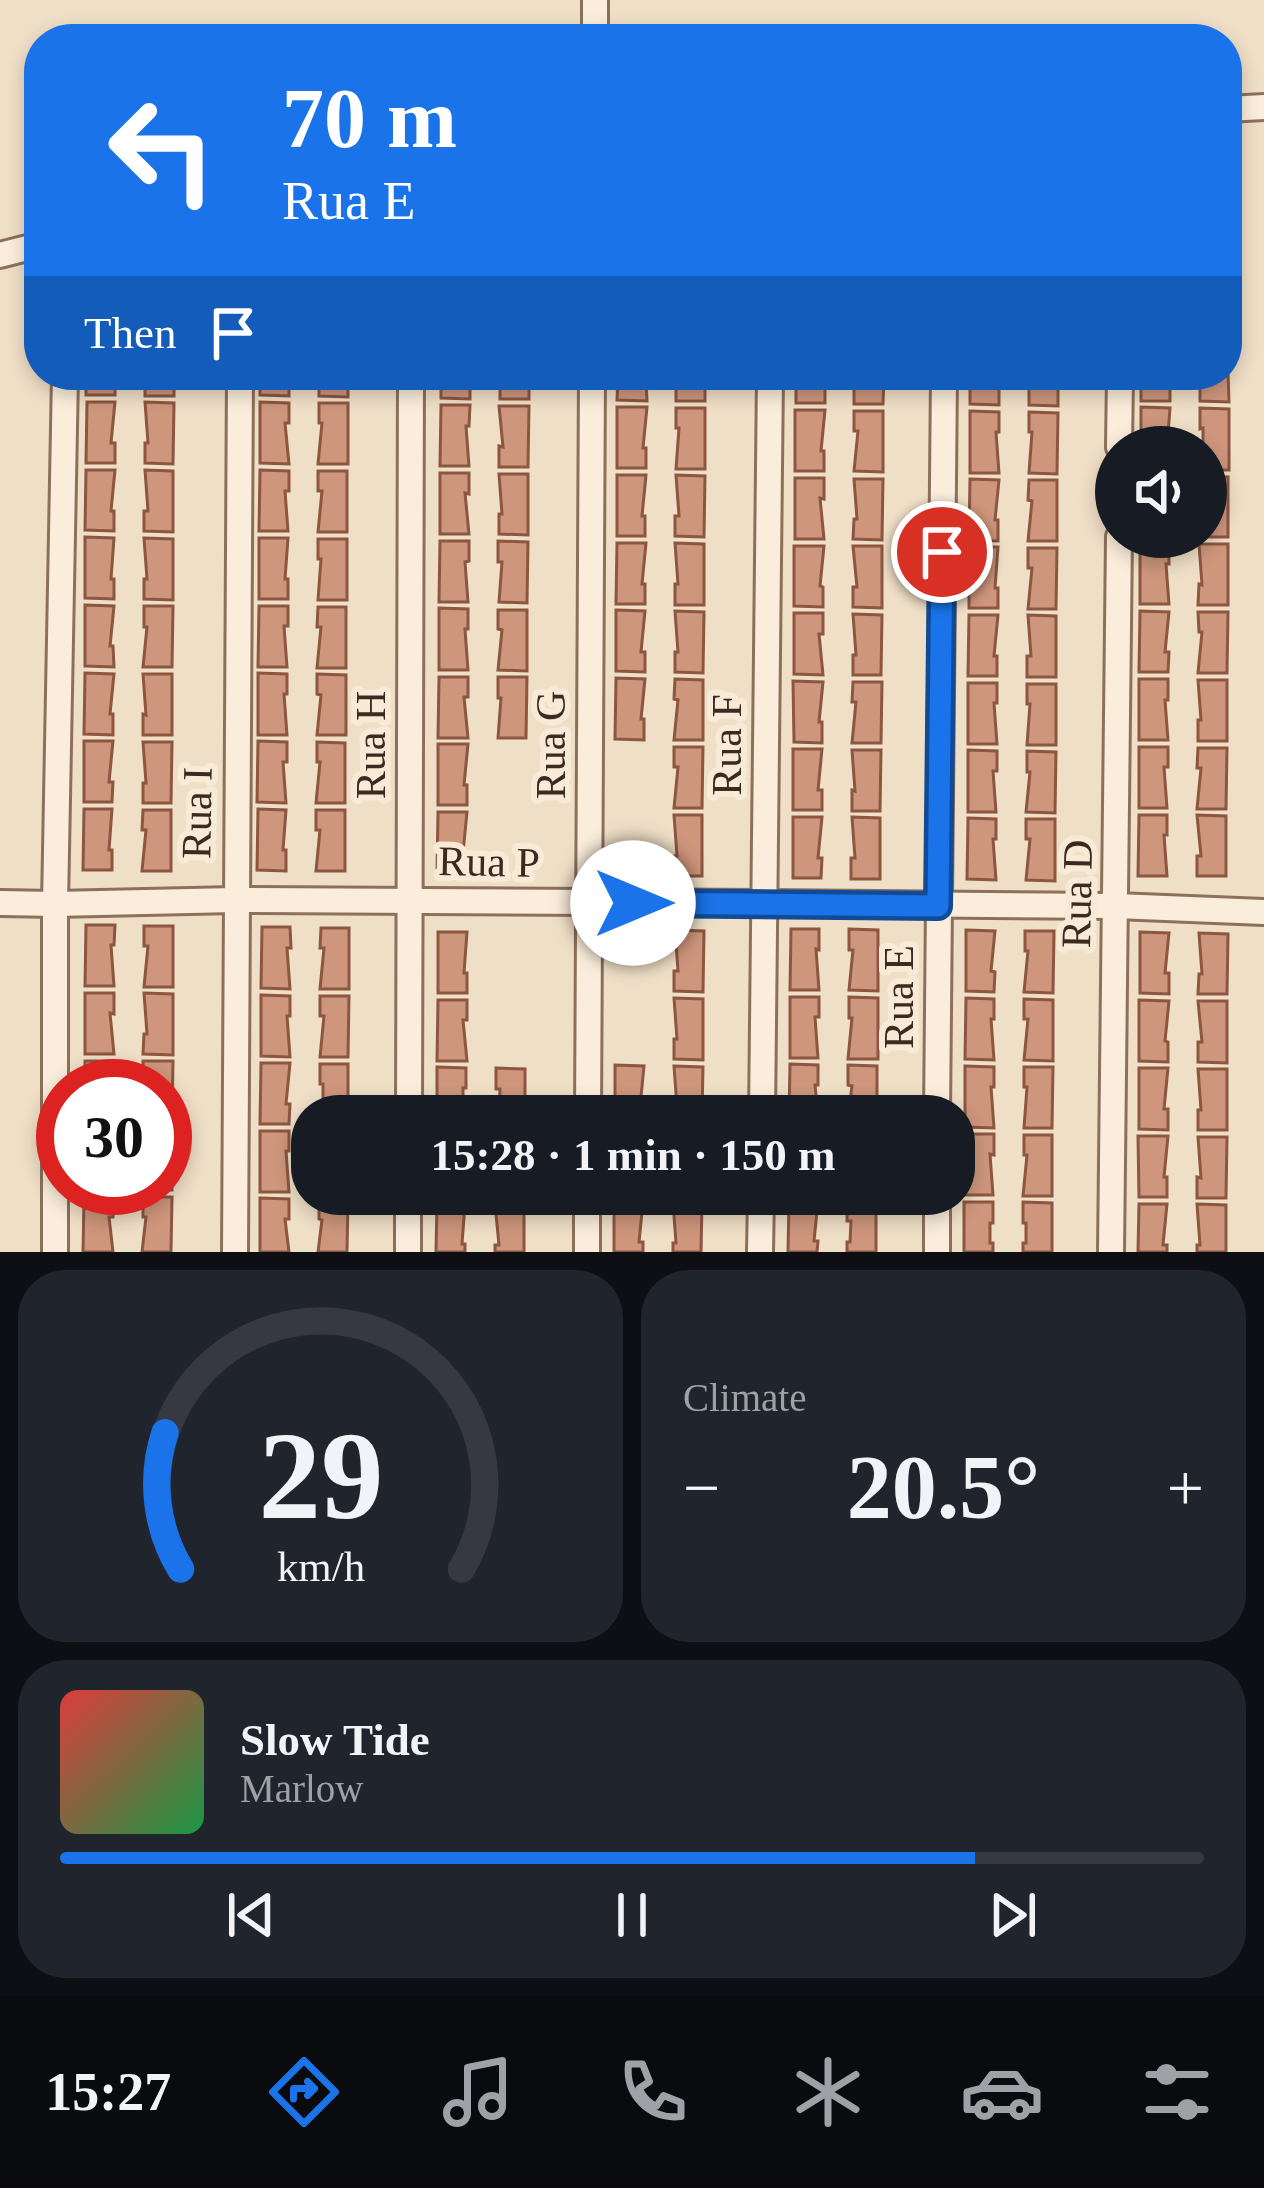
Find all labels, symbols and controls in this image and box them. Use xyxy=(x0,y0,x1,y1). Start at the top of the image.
icon: left xyxy=(84,72,240,228)
text: 70 m xyxy=(282,72,457,165)
text: Rua E xyxy=(282,171,415,231)
icon: arrive xyxy=(200,300,266,366)
text: Then xyxy=(84,308,176,358)
map controls xyxy=(1095,426,1227,558)
button: sound xyxy=(1095,426,1227,558)
pin xyxy=(891,501,993,603)
icon: arrive xyxy=(909,519,975,585)
street label: Rua H xyxy=(348,691,394,799)
street label: Rua G xyxy=(528,691,574,799)
street label: Rua F xyxy=(704,694,750,796)
street label: Rua I xyxy=(173,767,221,859)
street label: Rua P xyxy=(438,838,540,886)
street label: Rua D xyxy=(1053,839,1101,949)
position arrow xyxy=(570,840,696,966)
street label: Rua E xyxy=(876,945,922,1049)
speed limit sign: 30 xyxy=(36,1059,192,1215)
text: 15:28 · 1 min · 150 m xyxy=(431,1130,836,1180)
text: Climate xyxy=(683,1376,806,1419)
text: 29 xyxy=(258,1407,383,1545)
text: 20.5° xyxy=(847,1438,1040,1537)
text: − xyxy=(683,1451,720,1524)
text: + xyxy=(1167,1451,1204,1524)
text: km/h xyxy=(276,1543,365,1590)
text: Slow Tide xyxy=(240,1715,430,1765)
text: Marlow xyxy=(240,1767,363,1810)
icon: previous xyxy=(218,1882,284,1948)
icon: pause xyxy=(599,1882,665,1948)
icon: next xyxy=(980,1882,1046,1948)
icon: directions xyxy=(262,2050,346,2134)
icon: music xyxy=(436,2050,520,2134)
icon: phone xyxy=(611,2050,695,2134)
icon: climate xyxy=(786,2050,870,2134)
icon: car xyxy=(960,2050,1044,2134)
icon: filters xyxy=(1135,2050,1219,2134)
text: 15:27 xyxy=(45,2062,171,2122)

